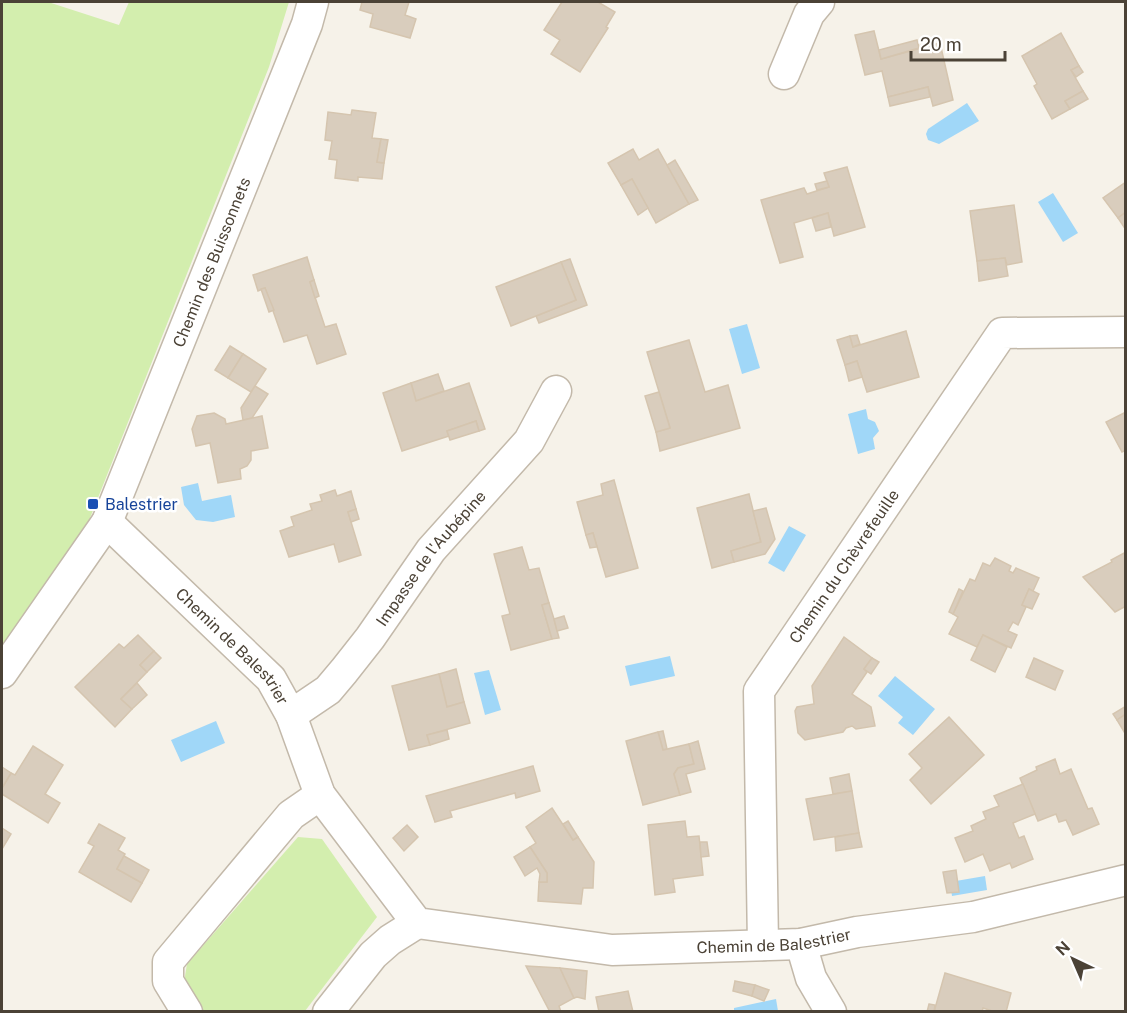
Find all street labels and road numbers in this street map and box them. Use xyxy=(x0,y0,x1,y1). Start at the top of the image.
street label: Chemin des Buissonnets xyxy=(169,175,254,350)
street label: Chemin du Chèvrefeuille xyxy=(785,486,903,647)
street label: Impasse de l'Aubépine xyxy=(372,487,490,630)
street label: Chemin de Balestrier xyxy=(172,584,292,708)
street label: Chemin de Balestrier xyxy=(696,925,853,957)

